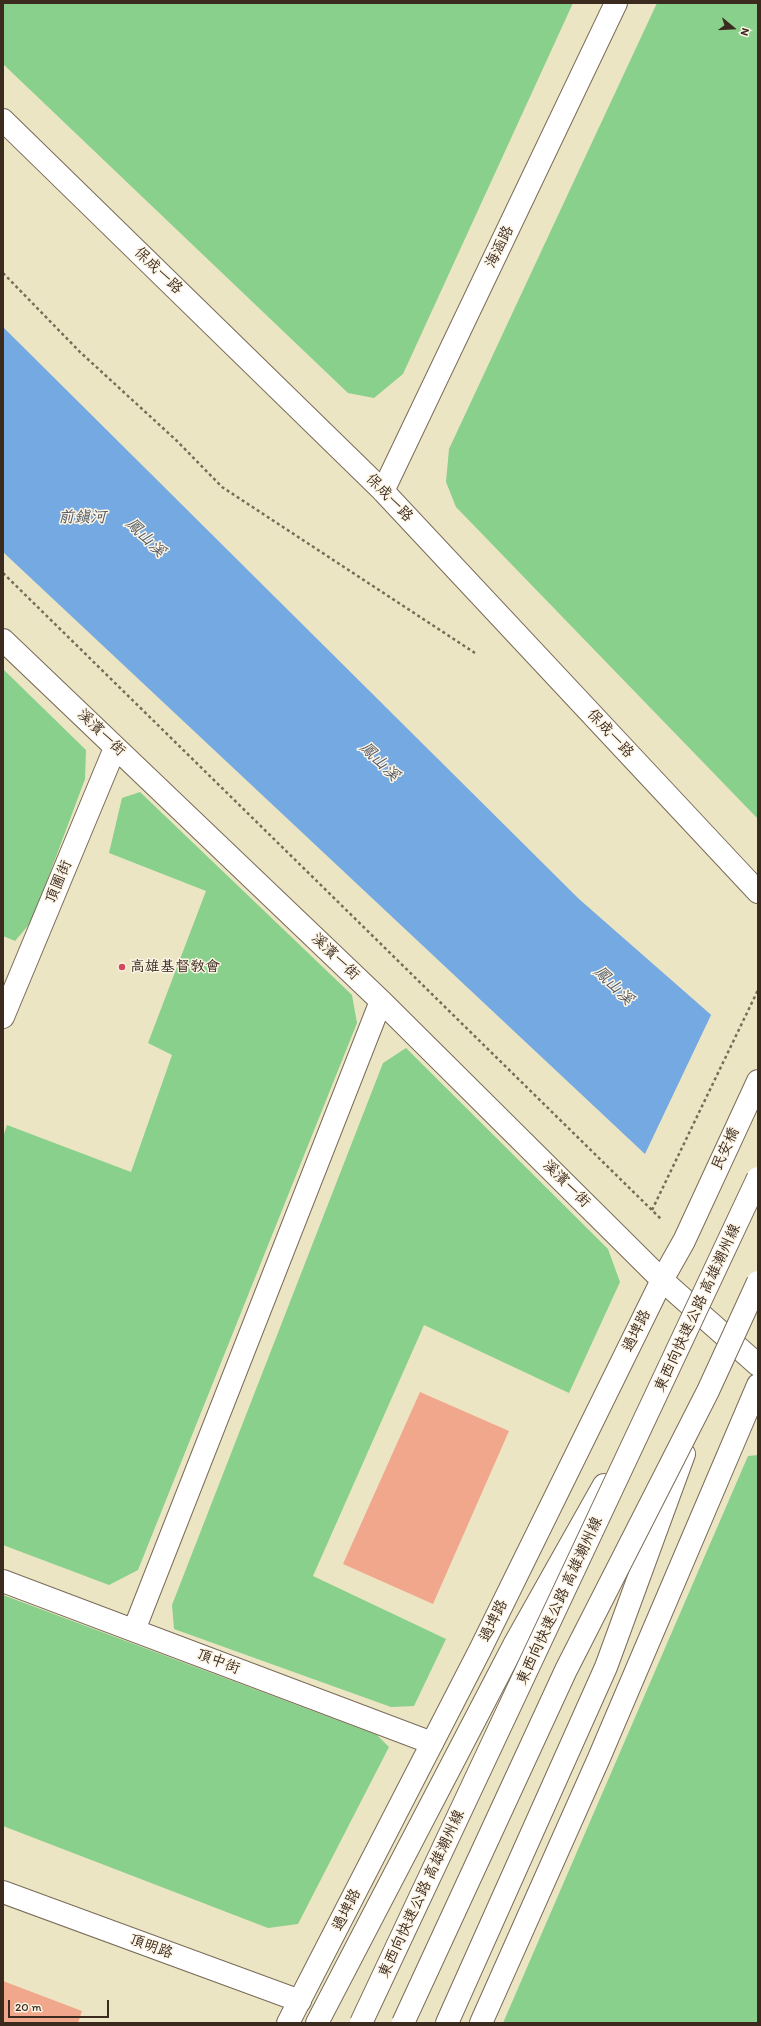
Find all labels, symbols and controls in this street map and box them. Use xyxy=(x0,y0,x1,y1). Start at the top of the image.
north arrow xyxy=(713,8,753,48)
text: N xyxy=(738,26,752,37)
street label: 海涵路 xyxy=(482,223,518,271)
street label: 保成一路 xyxy=(130,244,186,298)
street label: 保成一路 xyxy=(362,470,416,526)
water label: 前鎮河 xyxy=(58,508,106,528)
water label: 鳳山溪 xyxy=(121,514,169,562)
street label: 溪濱一街 xyxy=(73,706,129,760)
street label: 保成一路 xyxy=(583,706,637,762)
water label: 鳳山溪 xyxy=(355,738,403,786)
street label: 頂圃街 xyxy=(42,858,76,906)
street label: 溪濱一街 xyxy=(307,930,363,984)
place label: 高雄基督教會 xyxy=(130,958,220,976)
marker: 高雄基督教會 xyxy=(117,962,127,972)
water label: 鳳山溪 xyxy=(589,962,637,1010)
street label: 民安橋 xyxy=(708,1125,744,1173)
street label: 溪濱一街 xyxy=(538,1156,594,1212)
street label: 東西向快速公路 高雄潮州線 xyxy=(651,1221,745,1395)
street label: 過埤路 xyxy=(619,1307,655,1355)
street label: 東西向快速公路 高雄潮州線 xyxy=(513,1514,607,1688)
street label: 過埤路 xyxy=(476,1597,512,1645)
street label: 頂中街 xyxy=(194,1646,242,1678)
street label: 東西向快速公路 高雄潮州線 xyxy=(375,1807,469,1981)
street label: 過埤路 xyxy=(329,1886,365,1934)
street label: 頂明路 xyxy=(127,1931,175,1963)
scale bar xyxy=(10,1992,111,2018)
text: 20 m xyxy=(15,2000,42,2014)

